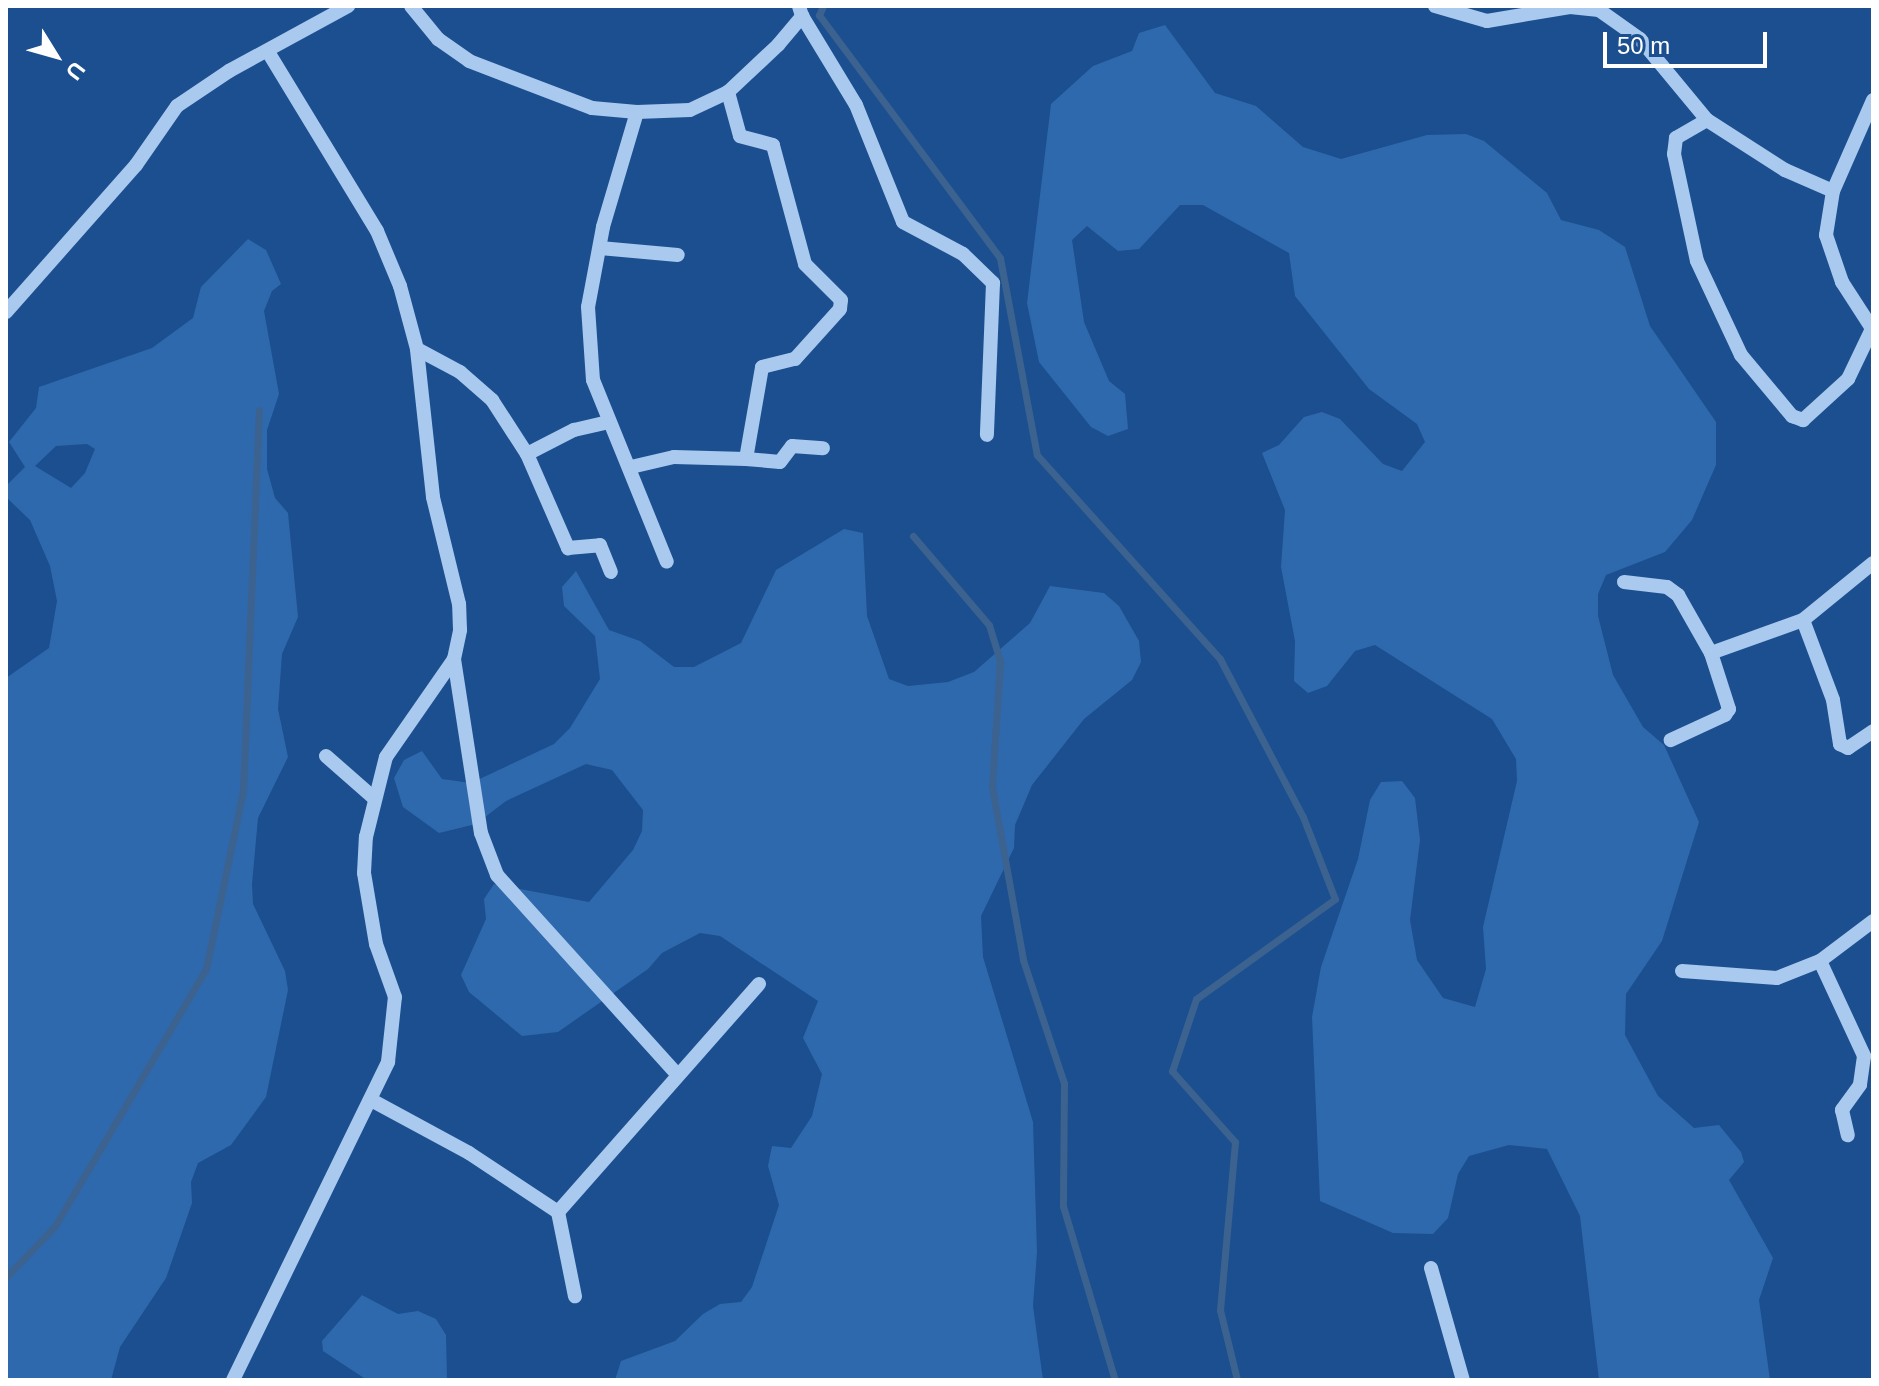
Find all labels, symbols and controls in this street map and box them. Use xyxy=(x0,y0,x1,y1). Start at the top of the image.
north arrow xyxy=(16,16,96,96)
scale bar xyxy=(1607,16,1771,66)
text: 50 m xyxy=(1617,32,1670,59)
text: U xyxy=(61,57,90,85)

